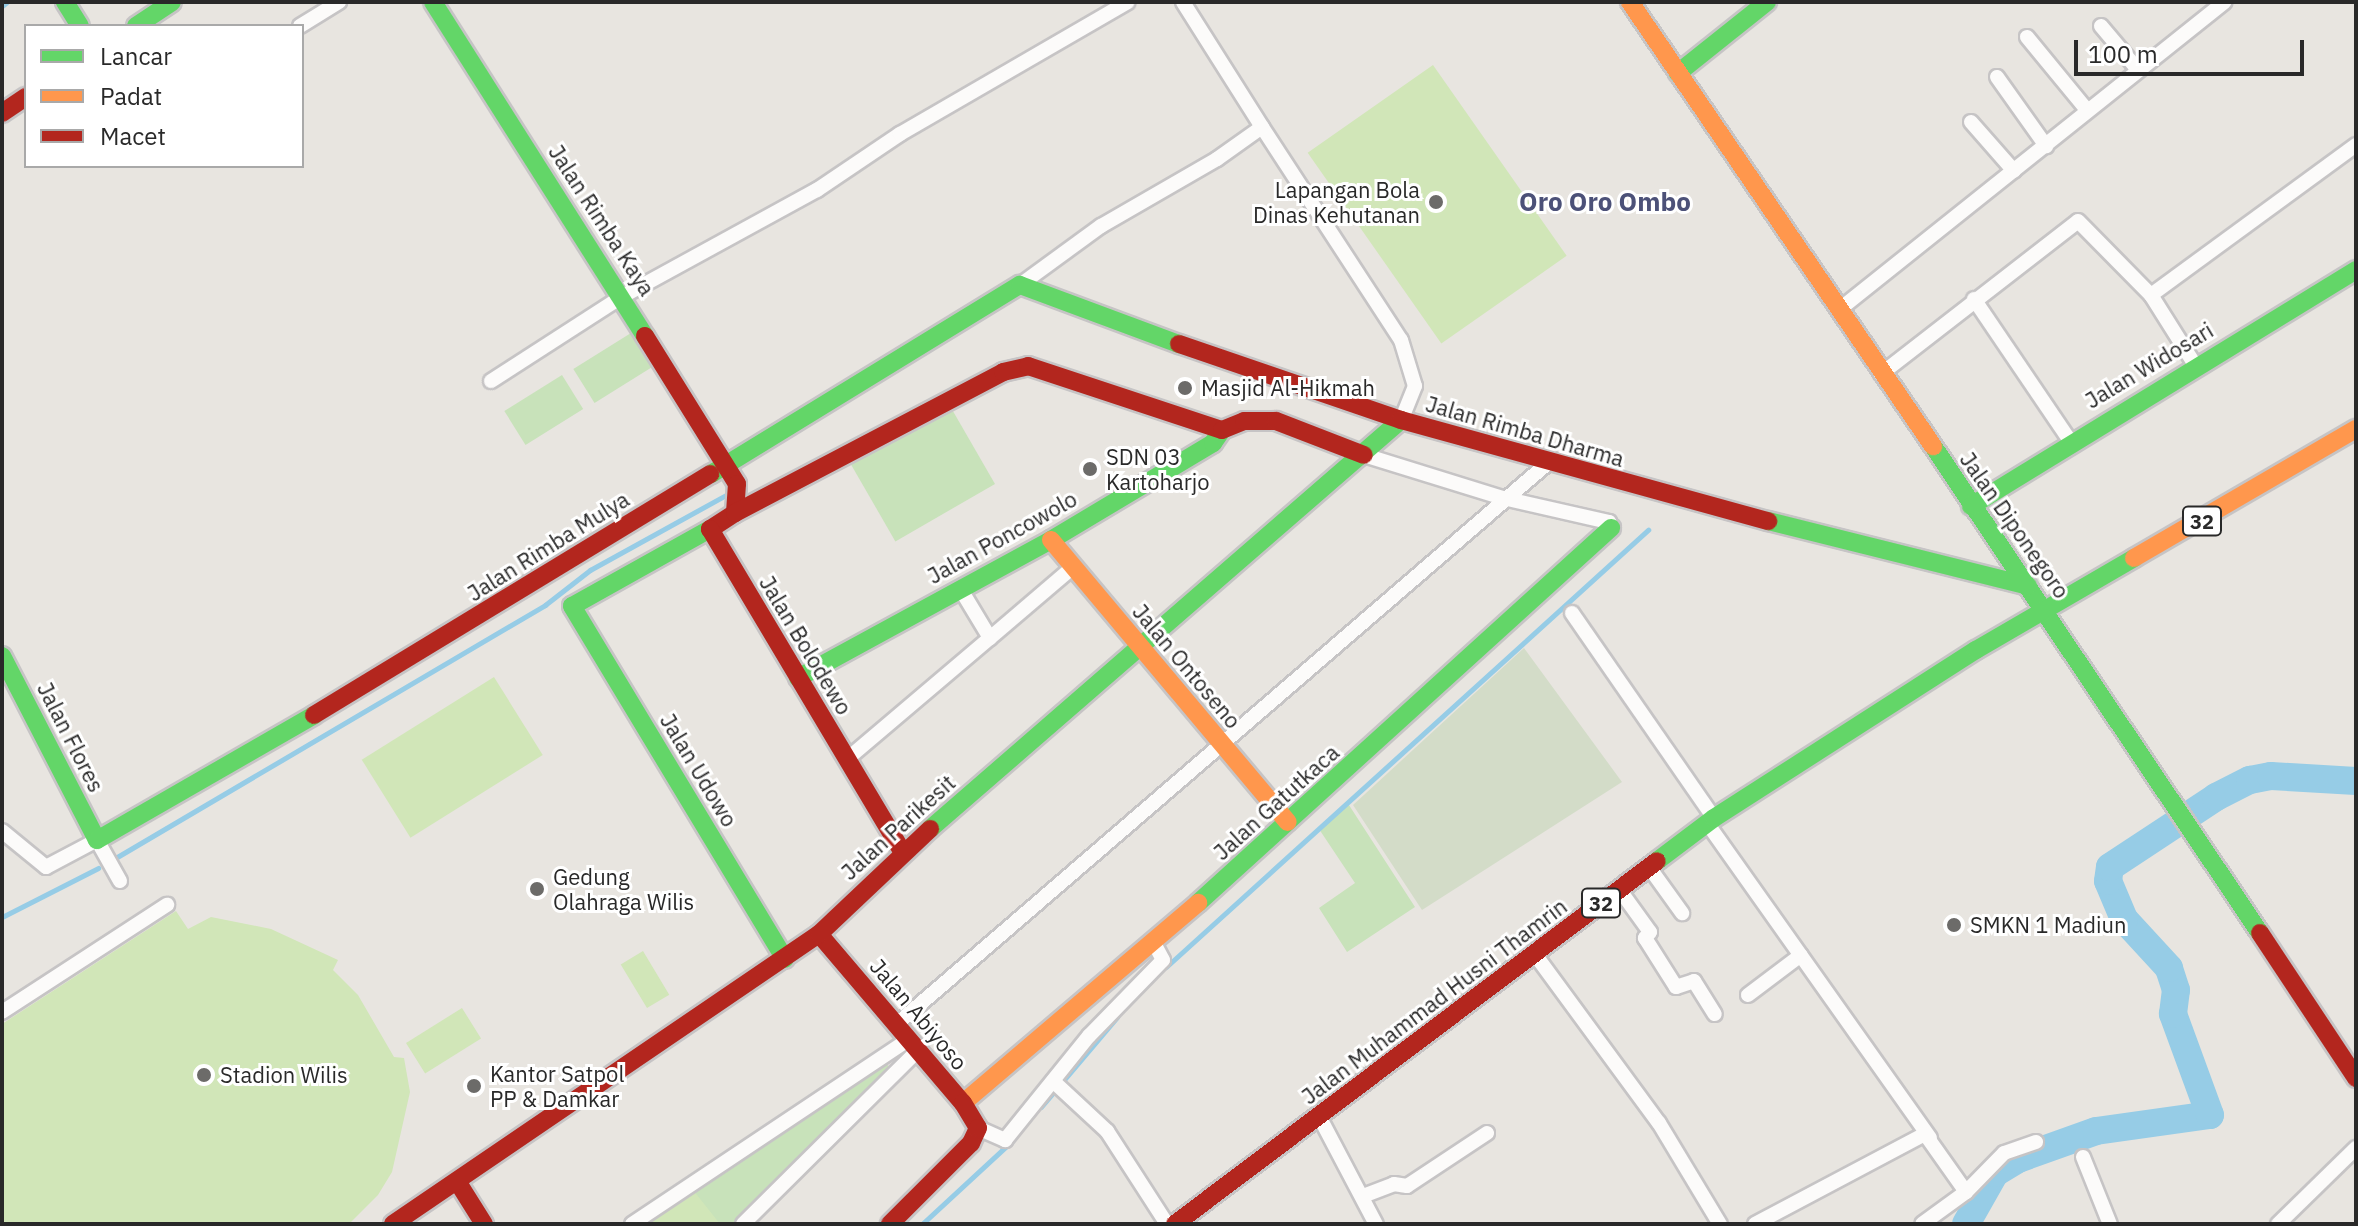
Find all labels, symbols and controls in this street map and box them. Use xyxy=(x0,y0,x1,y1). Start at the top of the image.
legend xyxy=(24,24,304,168)
scale bar xyxy=(2078,24,2308,74)
text: 100 m xyxy=(2088,38,2158,70)
text: Lancar xyxy=(100,40,172,72)
text: Padat xyxy=(100,80,162,112)
text: Macet xyxy=(100,120,166,152)
street label: Jalan Rimba Kaya xyxy=(543,140,661,300)
place label: Lapangan Bola Dinas Kehutanan xyxy=(1253,176,1420,228)
district label: Oro Oro Ombo xyxy=(1519,186,1691,218)
marker: Lapangan Bola Dinas Kehutanan xyxy=(1427,193,1445,211)
street label: Jalan Widosari xyxy=(2080,316,2218,414)
place label: Masjid Al-Hikmah xyxy=(1201,375,1375,401)
marker: Masjid Al-Hikmah xyxy=(1176,379,1194,397)
street label: Jalan Rimba Dharma xyxy=(1423,390,1627,472)
place label: SDN 03 Kartoharjo xyxy=(1106,443,1210,494)
street label: Jalan Diponegoro xyxy=(1955,447,2075,603)
marker: SDN 03 Kartoharjo xyxy=(1081,460,1099,478)
street label: Jalan Poncowolo xyxy=(923,485,1081,589)
street label: Jalan Rimba Mulya xyxy=(462,486,634,606)
road number: 32 xyxy=(2182,505,2222,537)
street label: Jalan Bolodewo xyxy=(754,571,858,719)
street label: Jalan Ontoseno xyxy=(1127,599,1247,733)
street label: Jalan Flores xyxy=(32,678,110,796)
street label: Jalan Udowo xyxy=(655,709,743,831)
street label: Jalan Gatutkaca xyxy=(1208,739,1344,865)
street label: Jalan Parikesit xyxy=(836,769,960,885)
place label: Gedung Olahraga Wilis xyxy=(553,863,694,914)
marker: Gedung Olahraga Wilis xyxy=(528,880,546,898)
road number: 32 xyxy=(1581,887,1621,919)
street label: Jalan Muhammad Husni Thamrin xyxy=(1296,893,1572,1109)
place label: SMKN 1 Madiun xyxy=(1970,912,2127,938)
marker: SMKN 1 Madiun xyxy=(1945,916,1963,934)
street label: Jalan Abiyoso xyxy=(865,953,973,1075)
place label: Kantor Satpol PP & Damkar xyxy=(490,1060,624,1112)
place label: Stadion Wilis xyxy=(220,1062,348,1088)
marker: Stadion Wilis xyxy=(195,1066,213,1084)
marker: Kantor Satpol PP & Damkar xyxy=(465,1077,483,1095)

